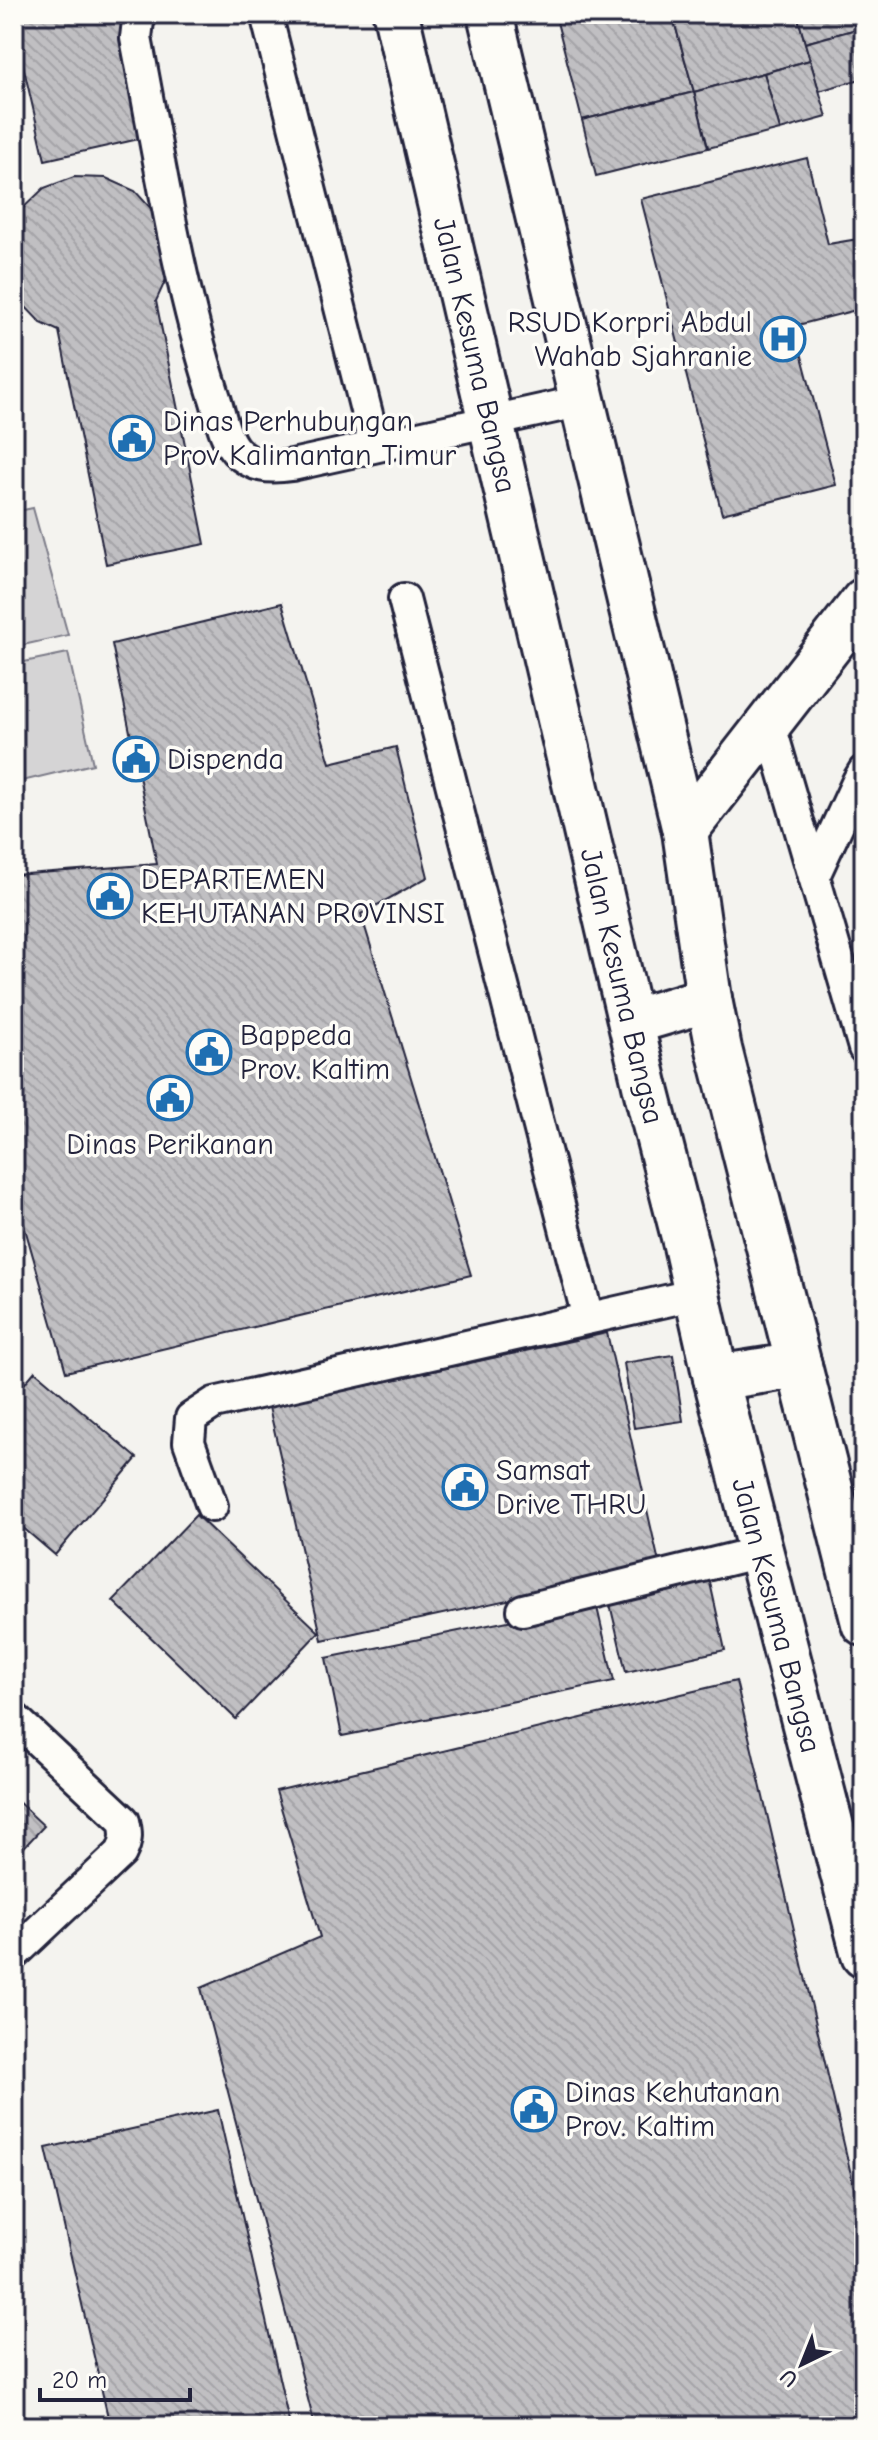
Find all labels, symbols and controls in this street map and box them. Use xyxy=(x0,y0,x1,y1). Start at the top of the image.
street label: Jalan Kesuma Bangsa xyxy=(426,214,524,496)
place label: RSUD Korpri Abdul Wahab Sjahranie xyxy=(507,305,752,374)
hospital icon: RSUD Korpri Abdul Wahab Sjahranie xyxy=(759,315,807,363)
place label: Dinas Perhubungan Prov Kalimantan Timur xyxy=(163,404,456,473)
public building icon: Dinas Perhubungan Prov Kalimantan Timur xyxy=(108,414,156,462)
public building icon: Dispenda xyxy=(112,735,160,783)
place label: Dispenda xyxy=(167,742,284,777)
street label: Jalan Kesuma Bangsa xyxy=(573,845,671,1128)
place label: DEPARTEMEN KEHUTANAN PROVINSI xyxy=(141,862,445,931)
public building icon: DEPARTEMEN KEHUTANAN PROVINSI xyxy=(86,872,134,920)
place label: Bappeda Prov. Kaltim xyxy=(240,1018,390,1087)
public building icon: Bappeda Prov. Kaltim xyxy=(185,1028,233,1076)
public building icon: Dinas Perikanan xyxy=(146,1074,194,1122)
place label: Dinas Perikanan xyxy=(66,1127,274,1162)
place label: Samsat Drive THRU xyxy=(496,1453,647,1522)
public building icon: Samsat Drive THRU xyxy=(441,1463,489,1511)
street label: Jalan Kesuma Bangsa xyxy=(724,1474,828,1756)
place label: Dinas Kehutanan Prov. Kaltim xyxy=(565,2075,780,2144)
public building icon: Dinas Kehutanan Prov. Kaltim xyxy=(510,2085,558,2133)
north arrow xyxy=(762,2324,842,2404)
scale bar xyxy=(40,2352,190,2402)
text: U xyxy=(775,2363,803,2392)
text: 20 m xyxy=(52,2366,107,2394)

